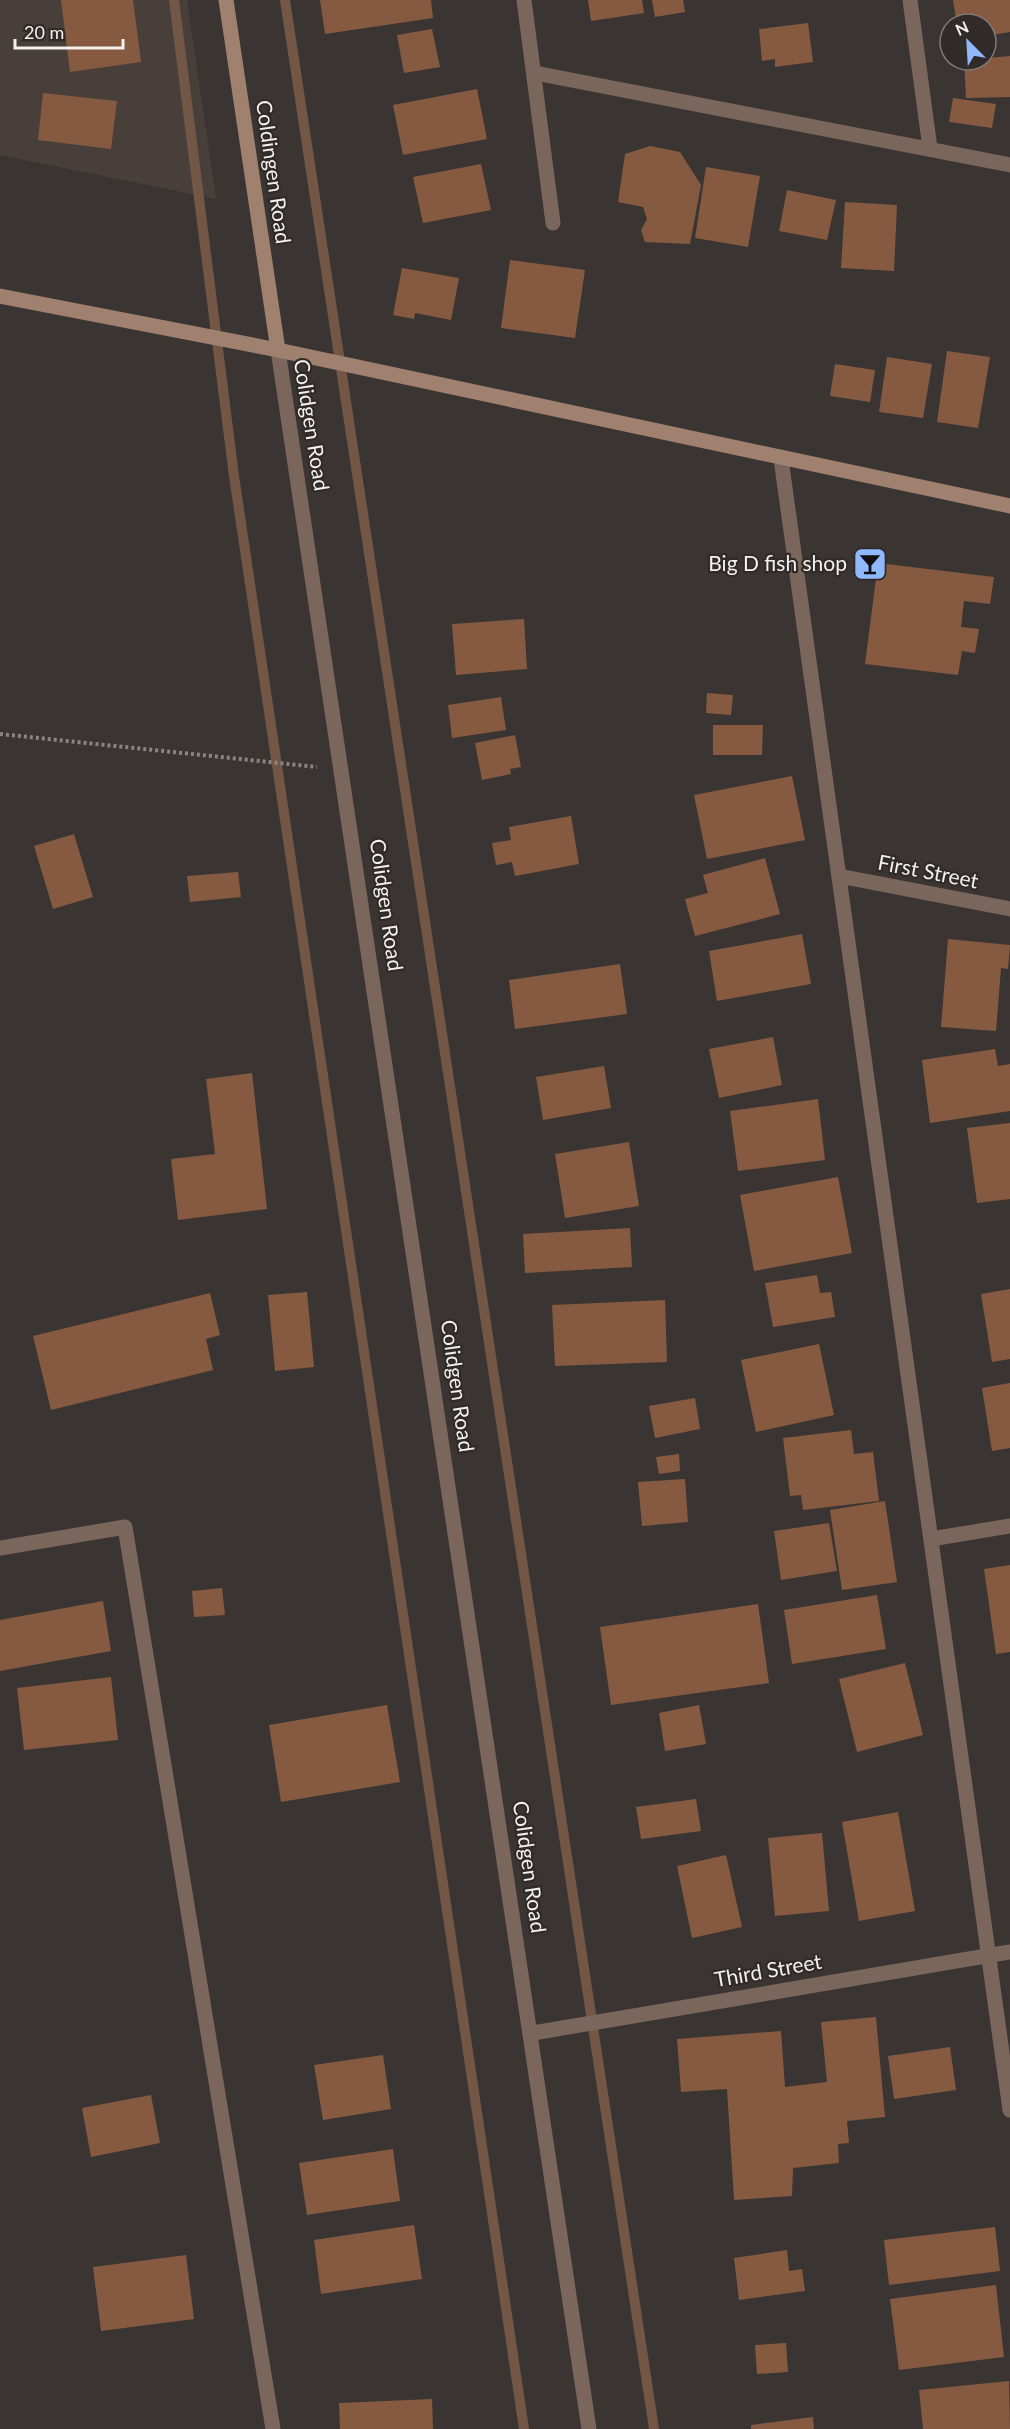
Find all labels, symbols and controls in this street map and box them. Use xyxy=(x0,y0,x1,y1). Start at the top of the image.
scale bar xyxy=(15,12,123,50)
north arrow xyxy=(938,12,998,72)
text: N xyxy=(952,17,971,39)
text: 20 m xyxy=(24,21,64,43)
street label: Coldingen Road xyxy=(252,98,297,245)
street label: Colidgen Road xyxy=(290,357,335,492)
bar icon: Big D fish shop xyxy=(852,546,888,582)
place label: Big D fish shop xyxy=(708,550,847,575)
street label: Colidgen Road xyxy=(366,837,409,972)
street label: First Street xyxy=(876,849,981,893)
street label: Colidgen Road xyxy=(437,1318,480,1453)
street label: Colidgen Road xyxy=(509,1799,552,1934)
street label: Third Street xyxy=(712,1948,824,1991)

